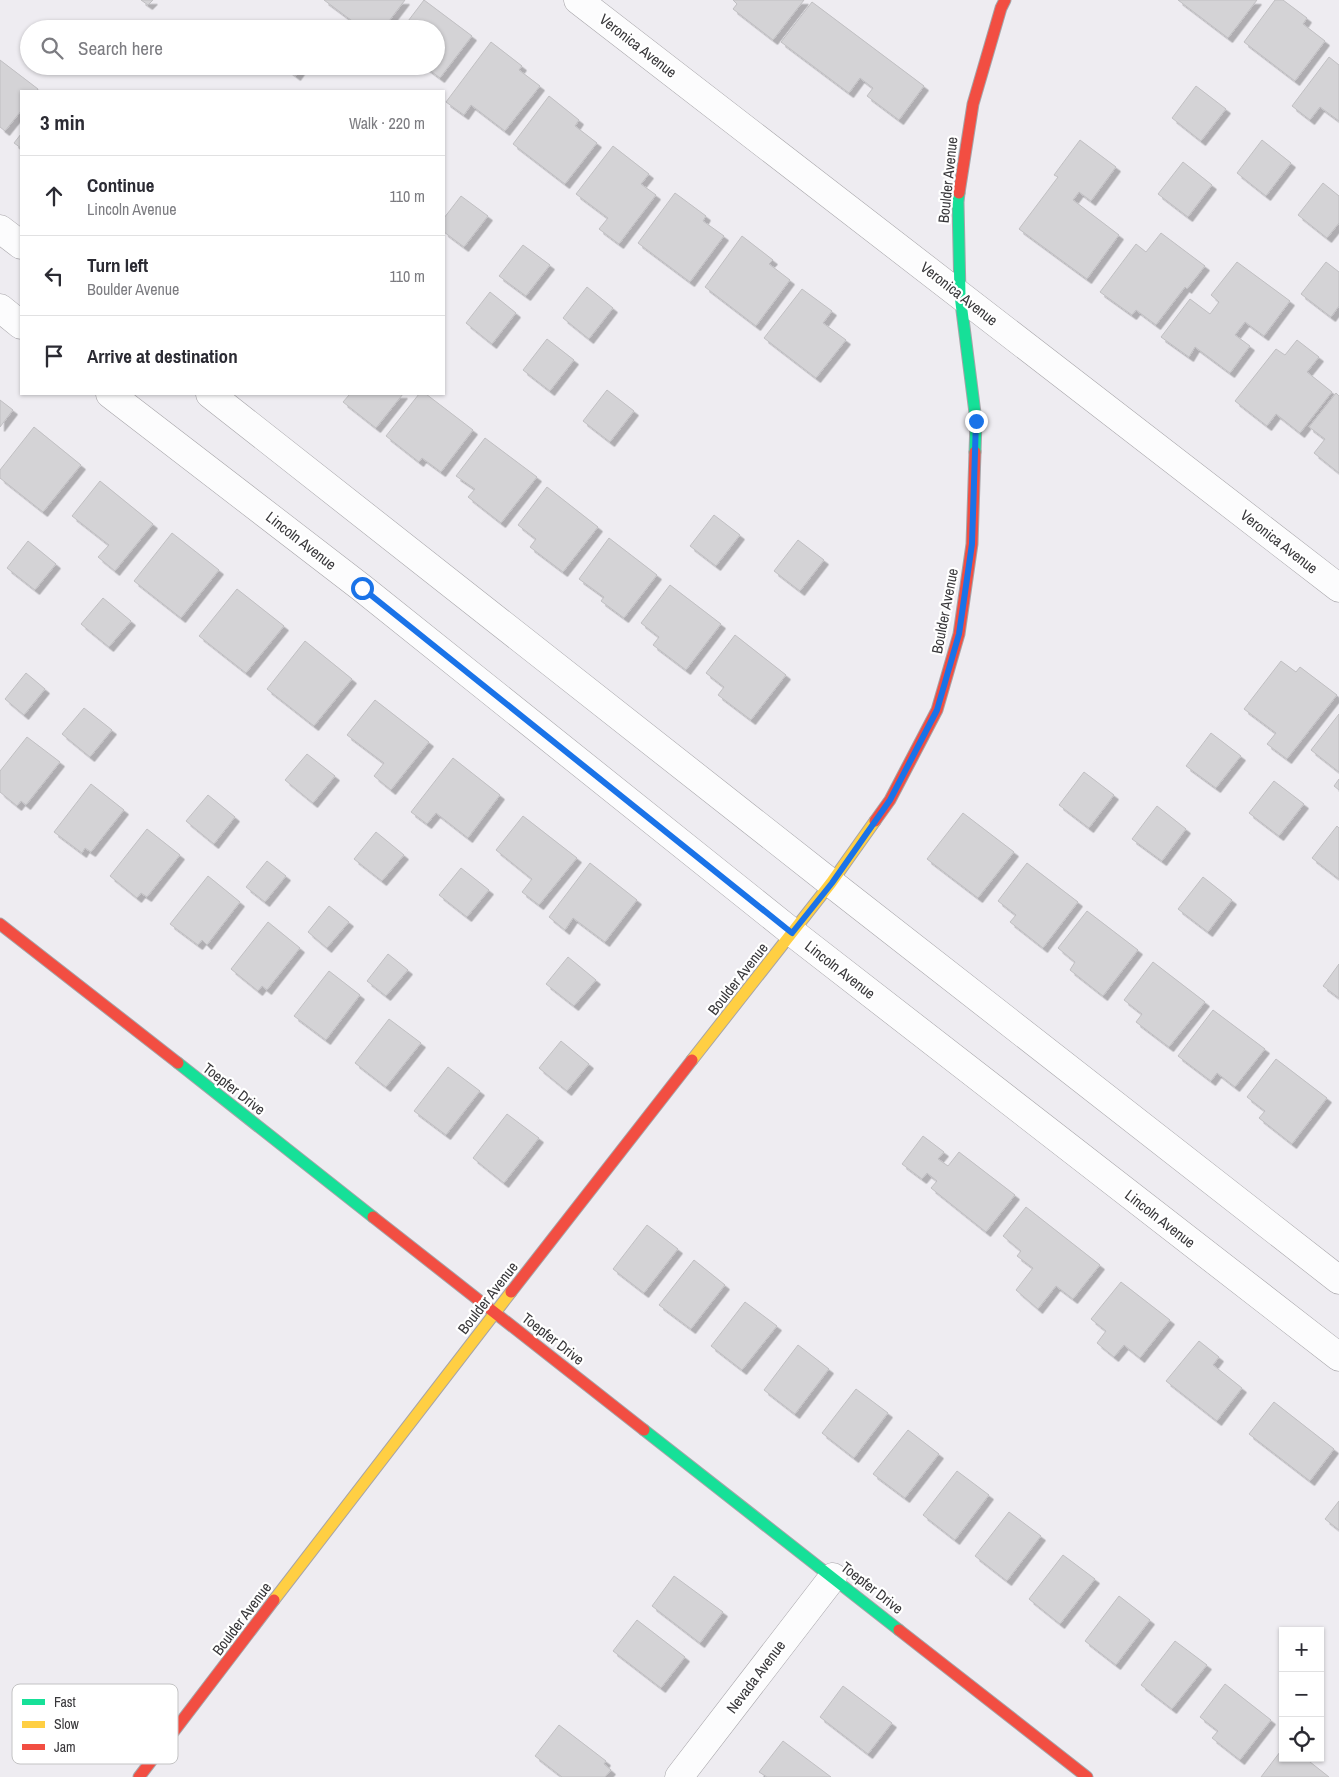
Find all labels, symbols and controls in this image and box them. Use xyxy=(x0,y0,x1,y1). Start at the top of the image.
street label: Veronica Avenue xyxy=(595,9,681,83)
search box xyxy=(20,20,445,75)
icon: search xyxy=(38,34,66,62)
text: Search here xyxy=(78,35,163,61)
text: 3 min xyxy=(40,108,85,137)
text: Walk · 220 m xyxy=(349,112,425,134)
street label: Boulder Avenue xyxy=(933,136,962,224)
text: Continue xyxy=(87,172,155,198)
icon: ahead xyxy=(40,182,68,210)
text: 110 m xyxy=(389,185,425,207)
text: Lincoln Avenue xyxy=(87,198,177,220)
text: Turn left xyxy=(87,252,148,278)
street label: Veronica Avenue xyxy=(916,257,1002,331)
icon: left xyxy=(40,262,68,290)
text: 110 m xyxy=(389,265,425,287)
text: Boulder Avenue xyxy=(87,278,179,300)
icon: arrive xyxy=(40,342,68,370)
text: Arrive at destination xyxy=(87,343,238,369)
route end xyxy=(965,410,988,433)
street label: Veronica Avenue xyxy=(1236,505,1322,579)
street label: Lincoln Avenue xyxy=(262,506,341,575)
street label: Boulder Avenue xyxy=(926,566,963,655)
route start xyxy=(351,577,374,600)
street label: Lincoln Avenue xyxy=(801,935,880,1004)
street label: Boulder Avenue xyxy=(703,938,773,1019)
street label: Toepfer Drive xyxy=(199,1058,270,1120)
street label: Lincoln Avenue xyxy=(1121,1184,1200,1253)
street label: Boulder Avenue xyxy=(453,1257,523,1338)
street label: Toepfer Drive xyxy=(518,1308,589,1370)
street label: Toepfer Drive xyxy=(837,1557,908,1619)
street label: Boulder Avenue xyxy=(207,1578,276,1660)
map controls xyxy=(1279,1627,1324,1762)
button: + xyxy=(1279,1627,1324,1672)
street label: Nevada Avenue xyxy=(721,1636,790,1718)
button: − xyxy=(1279,1672,1324,1717)
legend xyxy=(12,1684,178,1764)
text: Fast xyxy=(54,1693,76,1711)
text: Slow xyxy=(54,1715,80,1733)
button: locate xyxy=(1279,1717,1324,1762)
text: Jam xyxy=(54,1738,76,1756)

